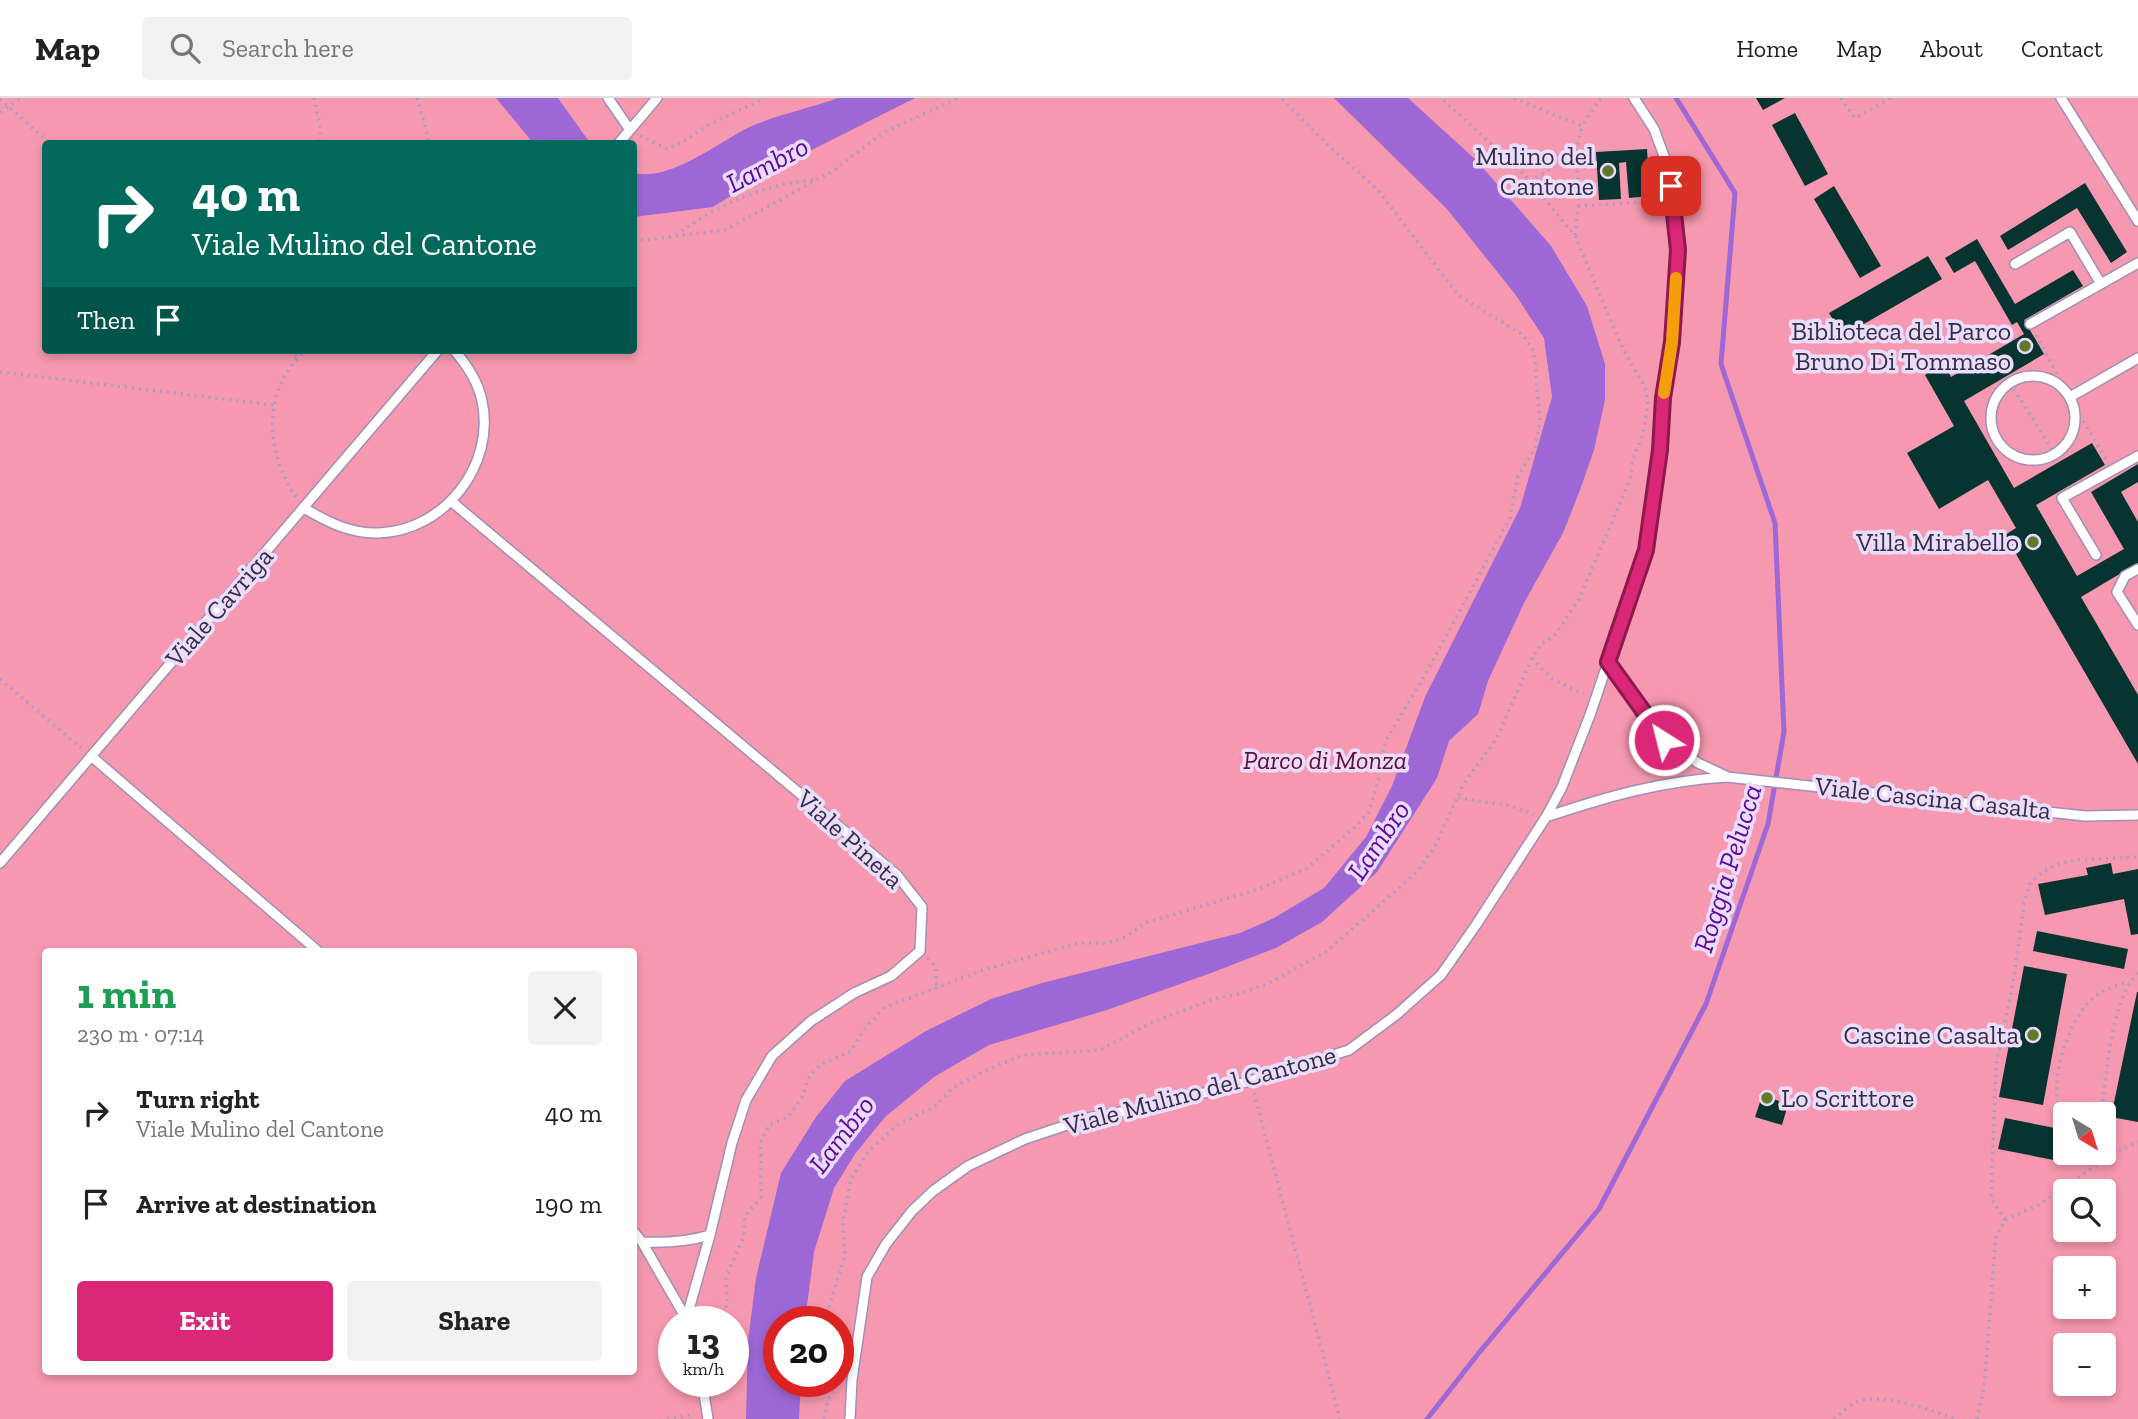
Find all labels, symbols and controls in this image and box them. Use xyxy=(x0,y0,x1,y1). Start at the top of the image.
search box xyxy=(142,17,632,80)
text: Map xyxy=(35,29,100,68)
icon: search xyxy=(166,29,204,67)
text: Search here xyxy=(222,32,354,64)
text: Home xyxy=(1736,34,1798,63)
text: Map xyxy=(1836,34,1882,63)
text: About xyxy=(1920,34,1983,63)
text: Contact xyxy=(2021,34,2103,63)
water label: Lambro xyxy=(721,129,814,200)
place label: Mulino del Cantone xyxy=(1475,140,1594,202)
pin xyxy=(1641,156,1701,216)
marker: Mulino del Cantone xyxy=(1600,163,1616,179)
text: 40 m xyxy=(192,165,300,224)
icon: arrive xyxy=(1652,167,1690,205)
icon: right xyxy=(77,168,168,259)
text: Viale Mulino del Cantone xyxy=(192,225,537,263)
icon: arrive xyxy=(149,301,187,339)
text: Then xyxy=(77,304,135,336)
place label: Biblioteca del Parco Bruno Di Tommaso xyxy=(1791,315,2011,377)
marker: Biblioteca del Parco Bruno Di Tommaso xyxy=(2017,338,2033,354)
place label: Villa Mirabello xyxy=(1855,526,2019,558)
marker: Villa Mirabello xyxy=(2025,534,2041,550)
street label: Viale Cavriga xyxy=(158,540,280,674)
position arrow xyxy=(1627,703,1701,777)
park label: Parco di Monza xyxy=(1243,744,1407,776)
street label: Viale Cascina Casalta xyxy=(1812,770,2053,826)
water label: Roggia Pelucca xyxy=(1686,780,1769,956)
street label: Viale Pineta xyxy=(789,782,910,896)
water label: Lambro xyxy=(1340,795,1417,886)
text: 1 min xyxy=(77,968,176,1019)
button: close xyxy=(528,971,602,1045)
place label: Cascine Casalta xyxy=(1844,1019,2019,1051)
text: 230 m · 07:14 xyxy=(77,1020,204,1048)
marker: Cascine Casalta xyxy=(2025,1027,2041,1043)
street label: Viale Mulino del Cantone xyxy=(1060,1038,1339,1142)
place label: Lo Scrittore xyxy=(1781,1082,1914,1114)
text: Turn right xyxy=(136,1083,259,1115)
water label: Lambro xyxy=(802,1089,881,1179)
marker: Lo Scrittore xyxy=(1759,1090,1775,1106)
icon: right xyxy=(77,1094,115,1132)
text: 40 m xyxy=(545,1097,602,1129)
north arrow xyxy=(2053,1102,2116,1166)
map controls xyxy=(2053,1102,2116,1396)
text: Viale Mulino del Cantone xyxy=(136,1115,384,1143)
button: search xyxy=(2053,1179,2116,1242)
icon: arrive xyxy=(77,1185,115,1223)
text: Arrive at destination xyxy=(136,1188,376,1220)
text: 190 m xyxy=(535,1188,602,1220)
button: + xyxy=(2053,1256,2116,1319)
button: Exit xyxy=(77,1281,333,1361)
button: Share xyxy=(347,1281,602,1361)
speed limit sign: 20 xyxy=(763,1306,854,1397)
text: 13 xyxy=(687,1321,720,1363)
button: − xyxy=(2053,1333,2116,1396)
text: km/h xyxy=(683,1358,724,1380)

